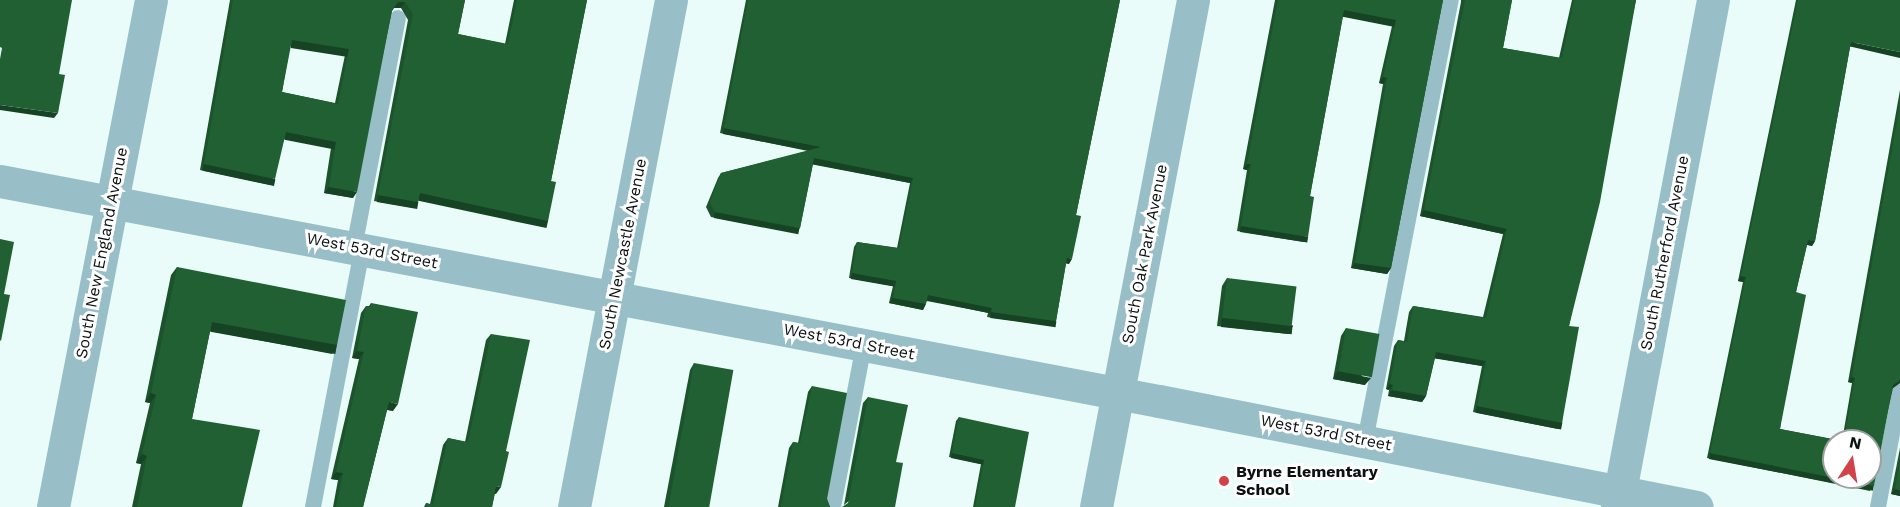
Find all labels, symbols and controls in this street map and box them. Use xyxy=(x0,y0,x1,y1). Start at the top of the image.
street label: South New England Avenue xyxy=(72,145,132,361)
street label: South Rutherford Avenue xyxy=(1637,154,1693,352)
street label: South Newcastle Avenue xyxy=(595,157,651,351)
street label: South Oak Park Avenue xyxy=(1118,162,1172,346)
street label: West 53rd Street xyxy=(305,229,439,273)
street label: West 53rd Street xyxy=(782,320,916,364)
street label: West 53rd Street xyxy=(1259,411,1393,455)
north arrow xyxy=(1822,429,1882,489)
text: N xyxy=(1848,432,1863,453)
place label: Byrne Elementary School xyxy=(1236,462,1378,500)
marker: Byrne Elementary School xyxy=(1217,474,1231,488)

